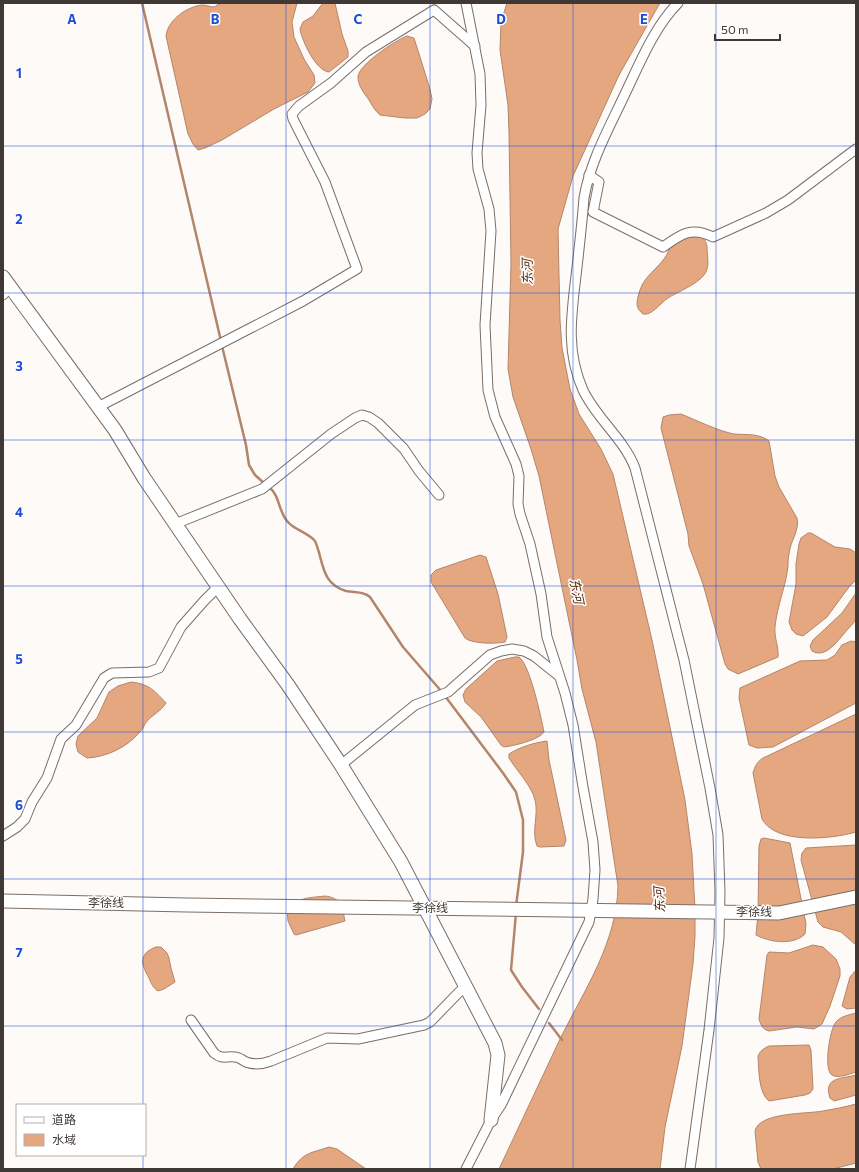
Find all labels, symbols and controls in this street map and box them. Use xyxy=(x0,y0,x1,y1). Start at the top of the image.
text: A xyxy=(67,11,77,27)
text: B xyxy=(211,11,220,27)
text: C xyxy=(354,11,363,27)
text: D xyxy=(496,11,506,27)
text: E xyxy=(640,11,648,27)
scale bar xyxy=(715,16,780,42)
text: 50 m xyxy=(721,22,749,36)
text: 1 xyxy=(16,65,22,81)
text: 2 xyxy=(15,211,23,227)
water label: 东河 xyxy=(519,256,535,285)
text: 3 xyxy=(15,358,23,374)
text: 4 xyxy=(15,504,23,520)
water label: 东河 xyxy=(566,577,588,608)
text: 5 xyxy=(15,651,23,667)
text: 6 xyxy=(15,797,23,813)
water label: 东河 xyxy=(650,884,668,913)
street label: 李徐线 xyxy=(88,895,124,909)
street label: 李徐线 xyxy=(412,900,448,914)
street label: 李徐线 xyxy=(736,904,772,918)
text: 7 xyxy=(15,944,23,960)
legend xyxy=(16,1104,146,1156)
text: 道路 xyxy=(52,1112,76,1126)
text: 水域 xyxy=(52,1132,76,1146)

